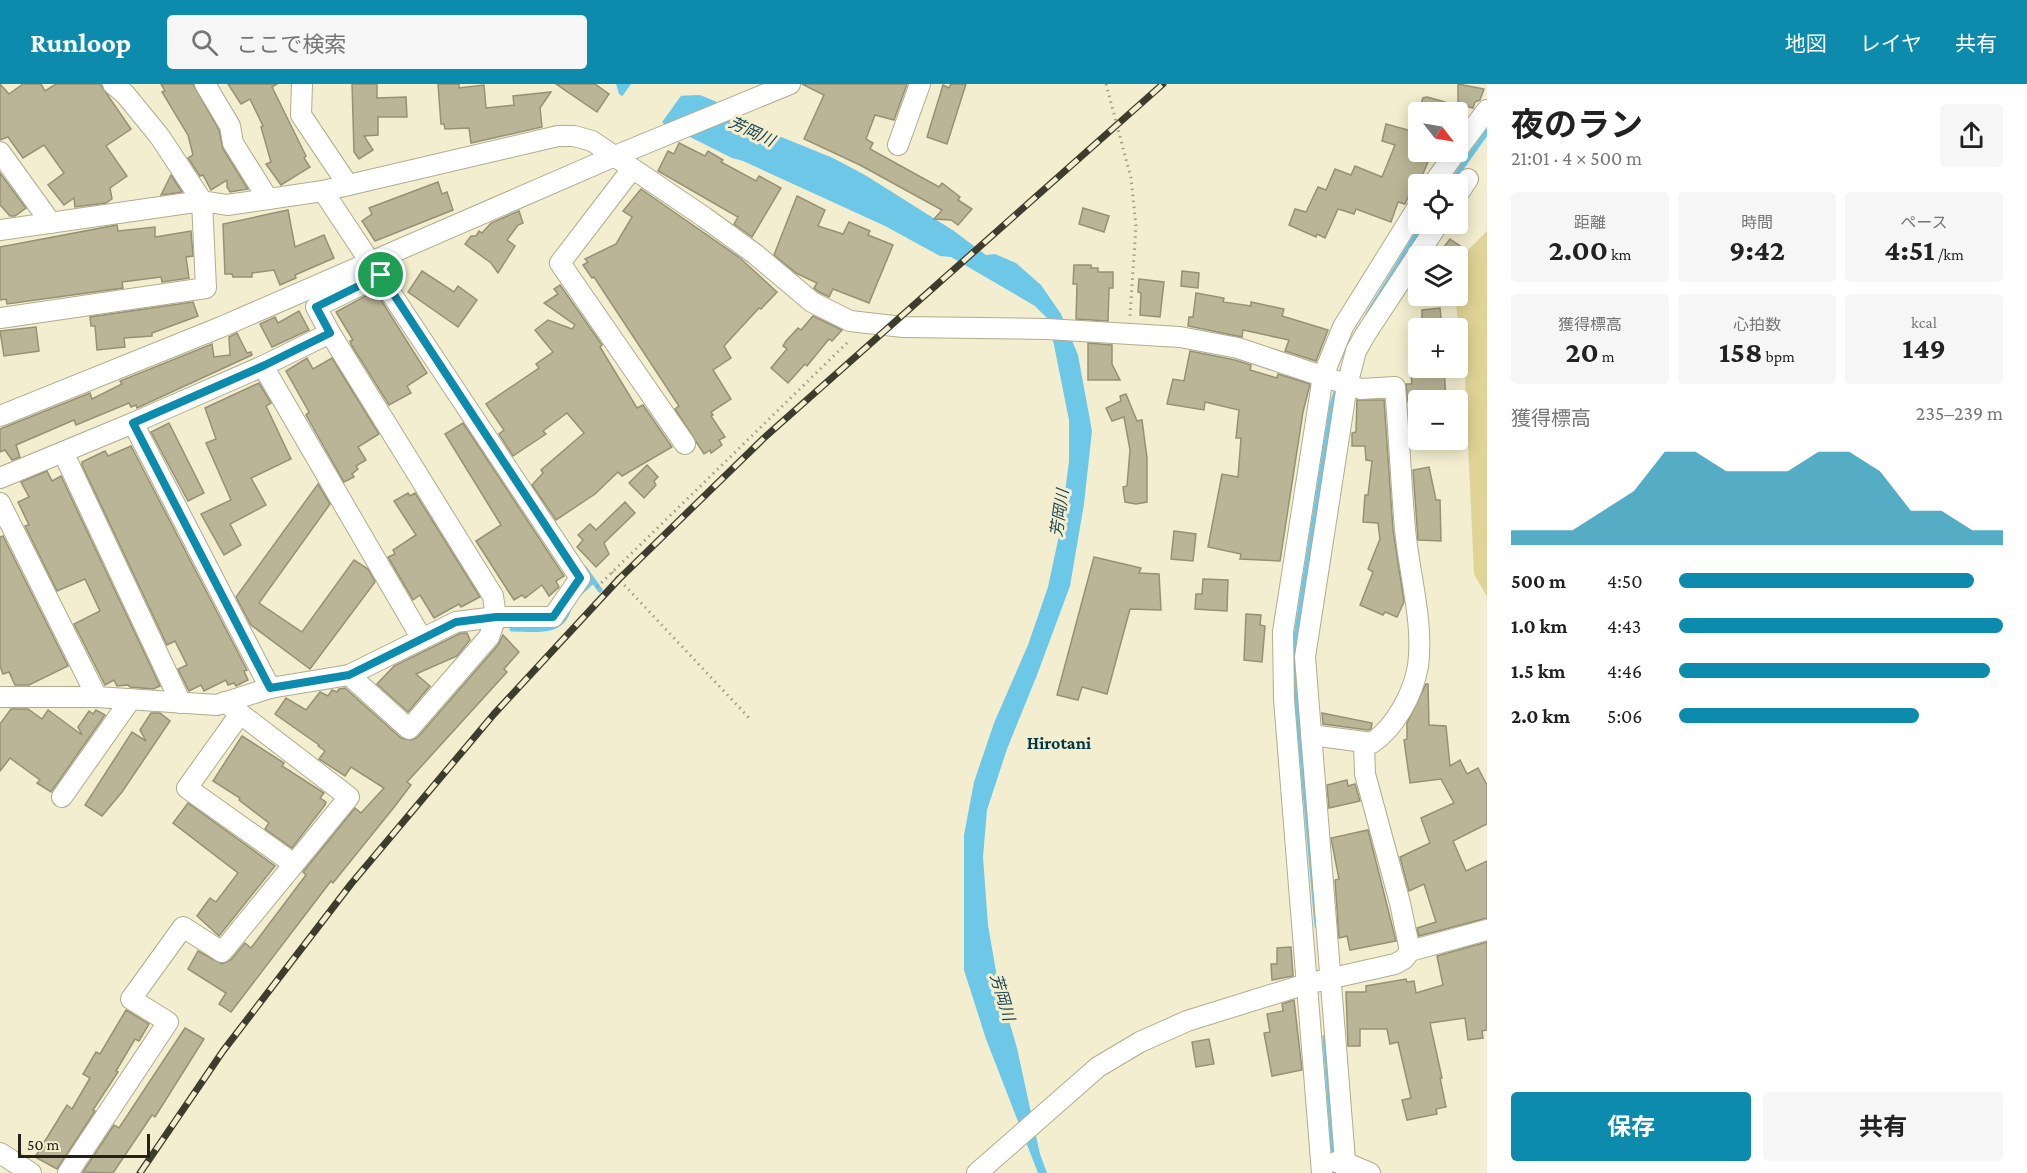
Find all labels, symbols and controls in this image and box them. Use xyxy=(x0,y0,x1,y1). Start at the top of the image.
search box xyxy=(167,15,587,69)
icon: search xyxy=(188,26,221,59)
text: Runloop xyxy=(30,27,131,58)
text: ここで検索 xyxy=(236,32,346,57)
text: 地図 xyxy=(1785,32,1827,56)
text: レイヤ xyxy=(1860,32,1922,56)
text: 共有 xyxy=(1955,32,1997,56)
north arrow xyxy=(1408,102,1468,162)
map controls xyxy=(1408,102,1468,450)
button: share xyxy=(1940,104,2003,167)
text: 夜のラン xyxy=(1511,106,1643,143)
water label: 芳岡川 xyxy=(726,114,779,150)
text: 21:01 · 4 × 500 m xyxy=(1511,147,1642,169)
button: locate xyxy=(1408,174,1468,234)
text: 距離 xyxy=(1574,214,1606,231)
text: 時間 xyxy=(1741,214,1773,231)
text: ペース xyxy=(1900,214,1948,231)
text: 2.00 xyxy=(1549,233,1608,266)
text: 9:42 xyxy=(1729,233,1785,266)
text: 4:51 xyxy=(1884,233,1935,266)
button: layers xyxy=(1408,246,1468,306)
text: km xyxy=(1608,246,1631,263)
text: /km xyxy=(1935,246,1964,263)
pin xyxy=(355,249,406,300)
icon: arrive xyxy=(364,258,397,291)
text: kcal xyxy=(1911,314,1937,331)
text: 獲得標高 xyxy=(1558,316,1622,333)
text: 心拍数 xyxy=(1733,316,1781,333)
button: + xyxy=(1408,318,1468,378)
text: 149 xyxy=(1902,331,1946,364)
text: 20 xyxy=(1565,335,1599,368)
text: 158 xyxy=(1719,335,1762,368)
text: m xyxy=(1599,348,1615,365)
text: bpm xyxy=(1762,348,1795,365)
button: − xyxy=(1408,390,1468,450)
text: 235–239 m xyxy=(1916,402,2003,424)
text: 獲得標高 xyxy=(1511,407,1591,429)
water label: 芳岡川 xyxy=(1048,486,1072,538)
text: 500 m xyxy=(1511,570,1566,592)
text: 4:50 xyxy=(1607,570,1643,592)
text: 1.0 km xyxy=(1511,615,1567,637)
text: 4:43 xyxy=(1607,615,1641,637)
text: 1.5 km xyxy=(1511,660,1566,682)
text: 4:46 xyxy=(1607,660,1642,682)
text: 2.0 km xyxy=(1511,705,1570,727)
text: 5:06 xyxy=(1607,705,1642,727)
district label: Hirotani xyxy=(1027,733,1092,753)
water label: 芳岡川 xyxy=(987,972,1018,1024)
button: 保存 xyxy=(1511,1092,1751,1161)
button: 共有 xyxy=(1763,1092,2003,1161)
scale bar xyxy=(18,1131,150,1158)
text: 50 m xyxy=(27,1136,59,1153)

